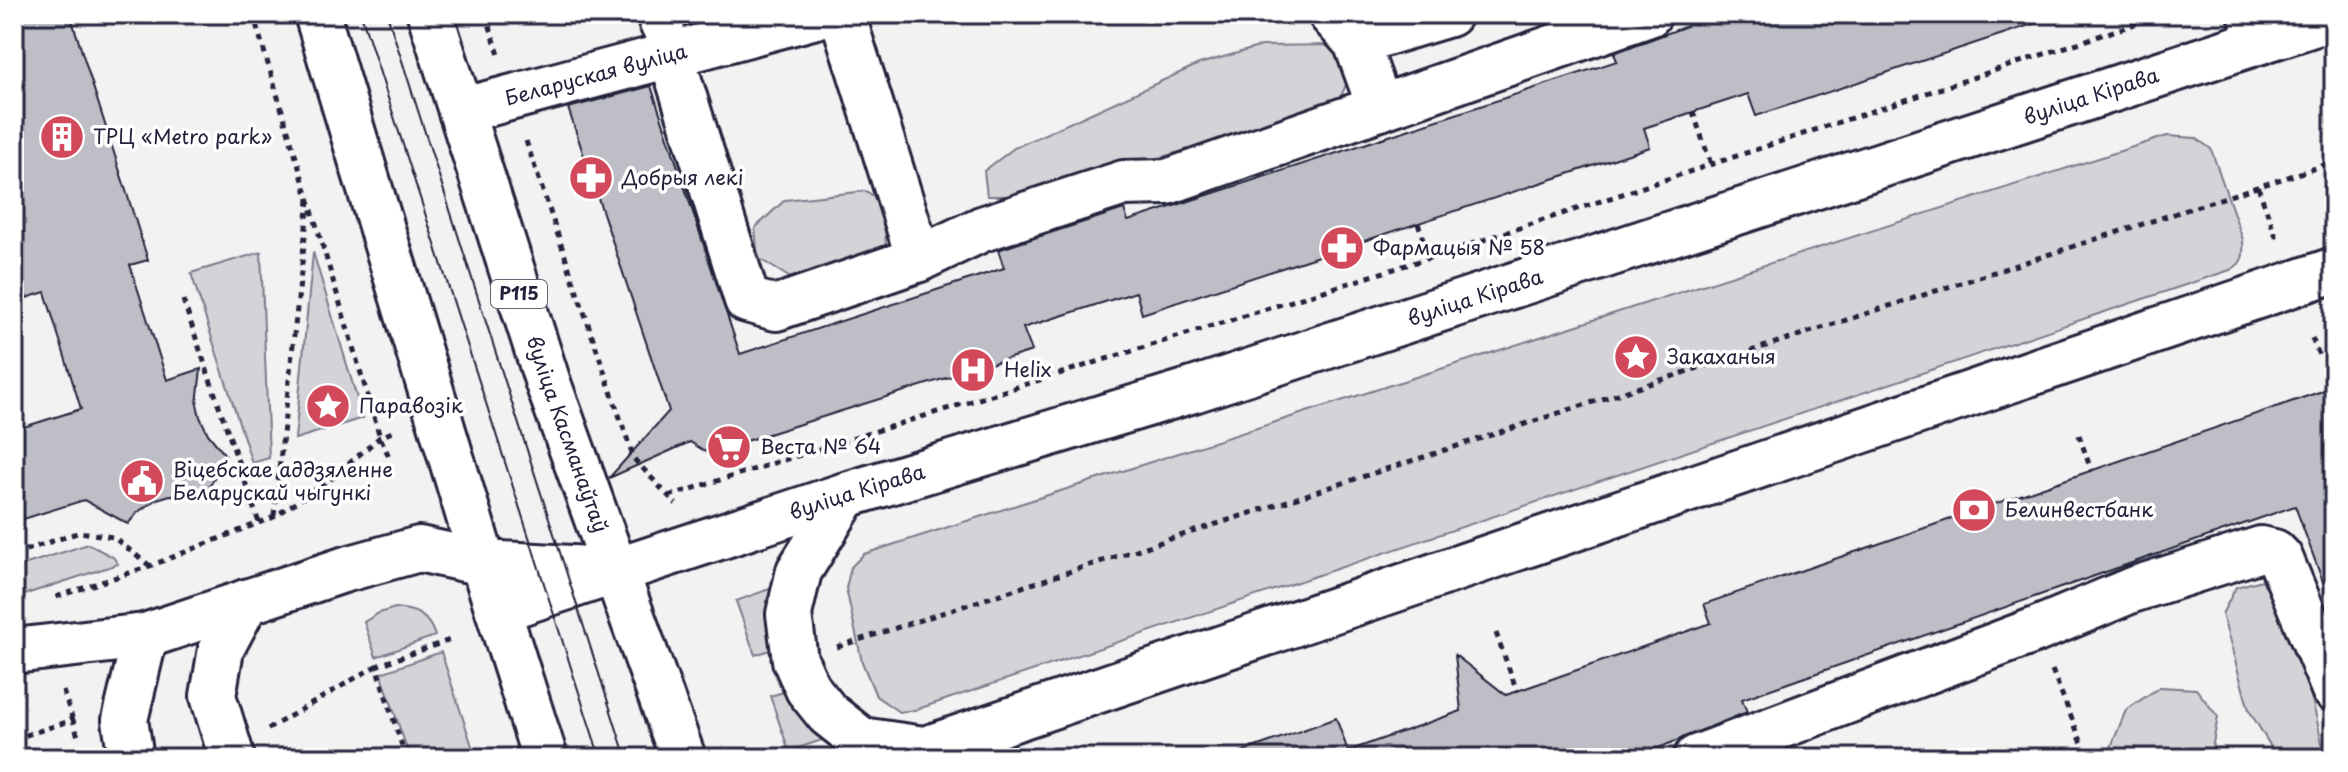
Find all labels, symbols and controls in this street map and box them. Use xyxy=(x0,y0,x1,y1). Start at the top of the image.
street label: Беларуская вуліца xyxy=(502,35,691,113)
street label: вуліца Кірава xyxy=(2019,59,2163,132)
building icon: ТРЦ «Metro park» xyxy=(38,113,86,161)
place label: ТРЦ «Metro park» xyxy=(93,121,272,151)
pharmacy icon: Добрыя лекі xyxy=(567,154,615,202)
place label: Добрыя лекі xyxy=(621,162,744,192)
pharmacy icon: Фармацыя № 58 xyxy=(1318,224,1366,272)
place label: Фармацыя № 58 xyxy=(1373,232,1545,262)
street label: вуліца Кірава xyxy=(1403,261,1547,333)
road number: Р115 xyxy=(491,280,547,308)
street label: вуліца Касманаўтаў xyxy=(520,332,617,536)
place icon: Закаханыя xyxy=(1612,333,1660,381)
place label: Закаханыя xyxy=(1667,341,1776,371)
hospital icon: Helix xyxy=(949,346,997,394)
place label: Helix xyxy=(1004,354,1051,384)
place icon: Паравозік xyxy=(304,382,352,430)
place label: Паравозік xyxy=(359,390,463,420)
supermarket icon: Веста № 64 xyxy=(705,423,753,471)
place label: Веста № 64 xyxy=(760,431,881,461)
place label: Віцебскае аддзяленне Беларускай чыгункі xyxy=(173,454,393,507)
street label: вуліца Кірава xyxy=(785,456,929,527)
public building icon: Віцебскае аддзяленне Беларускай чыгункі xyxy=(118,457,166,505)
bank icon: Белинвестбанк xyxy=(1950,486,1998,534)
place label: Белинвестбанк xyxy=(2005,494,2153,524)

